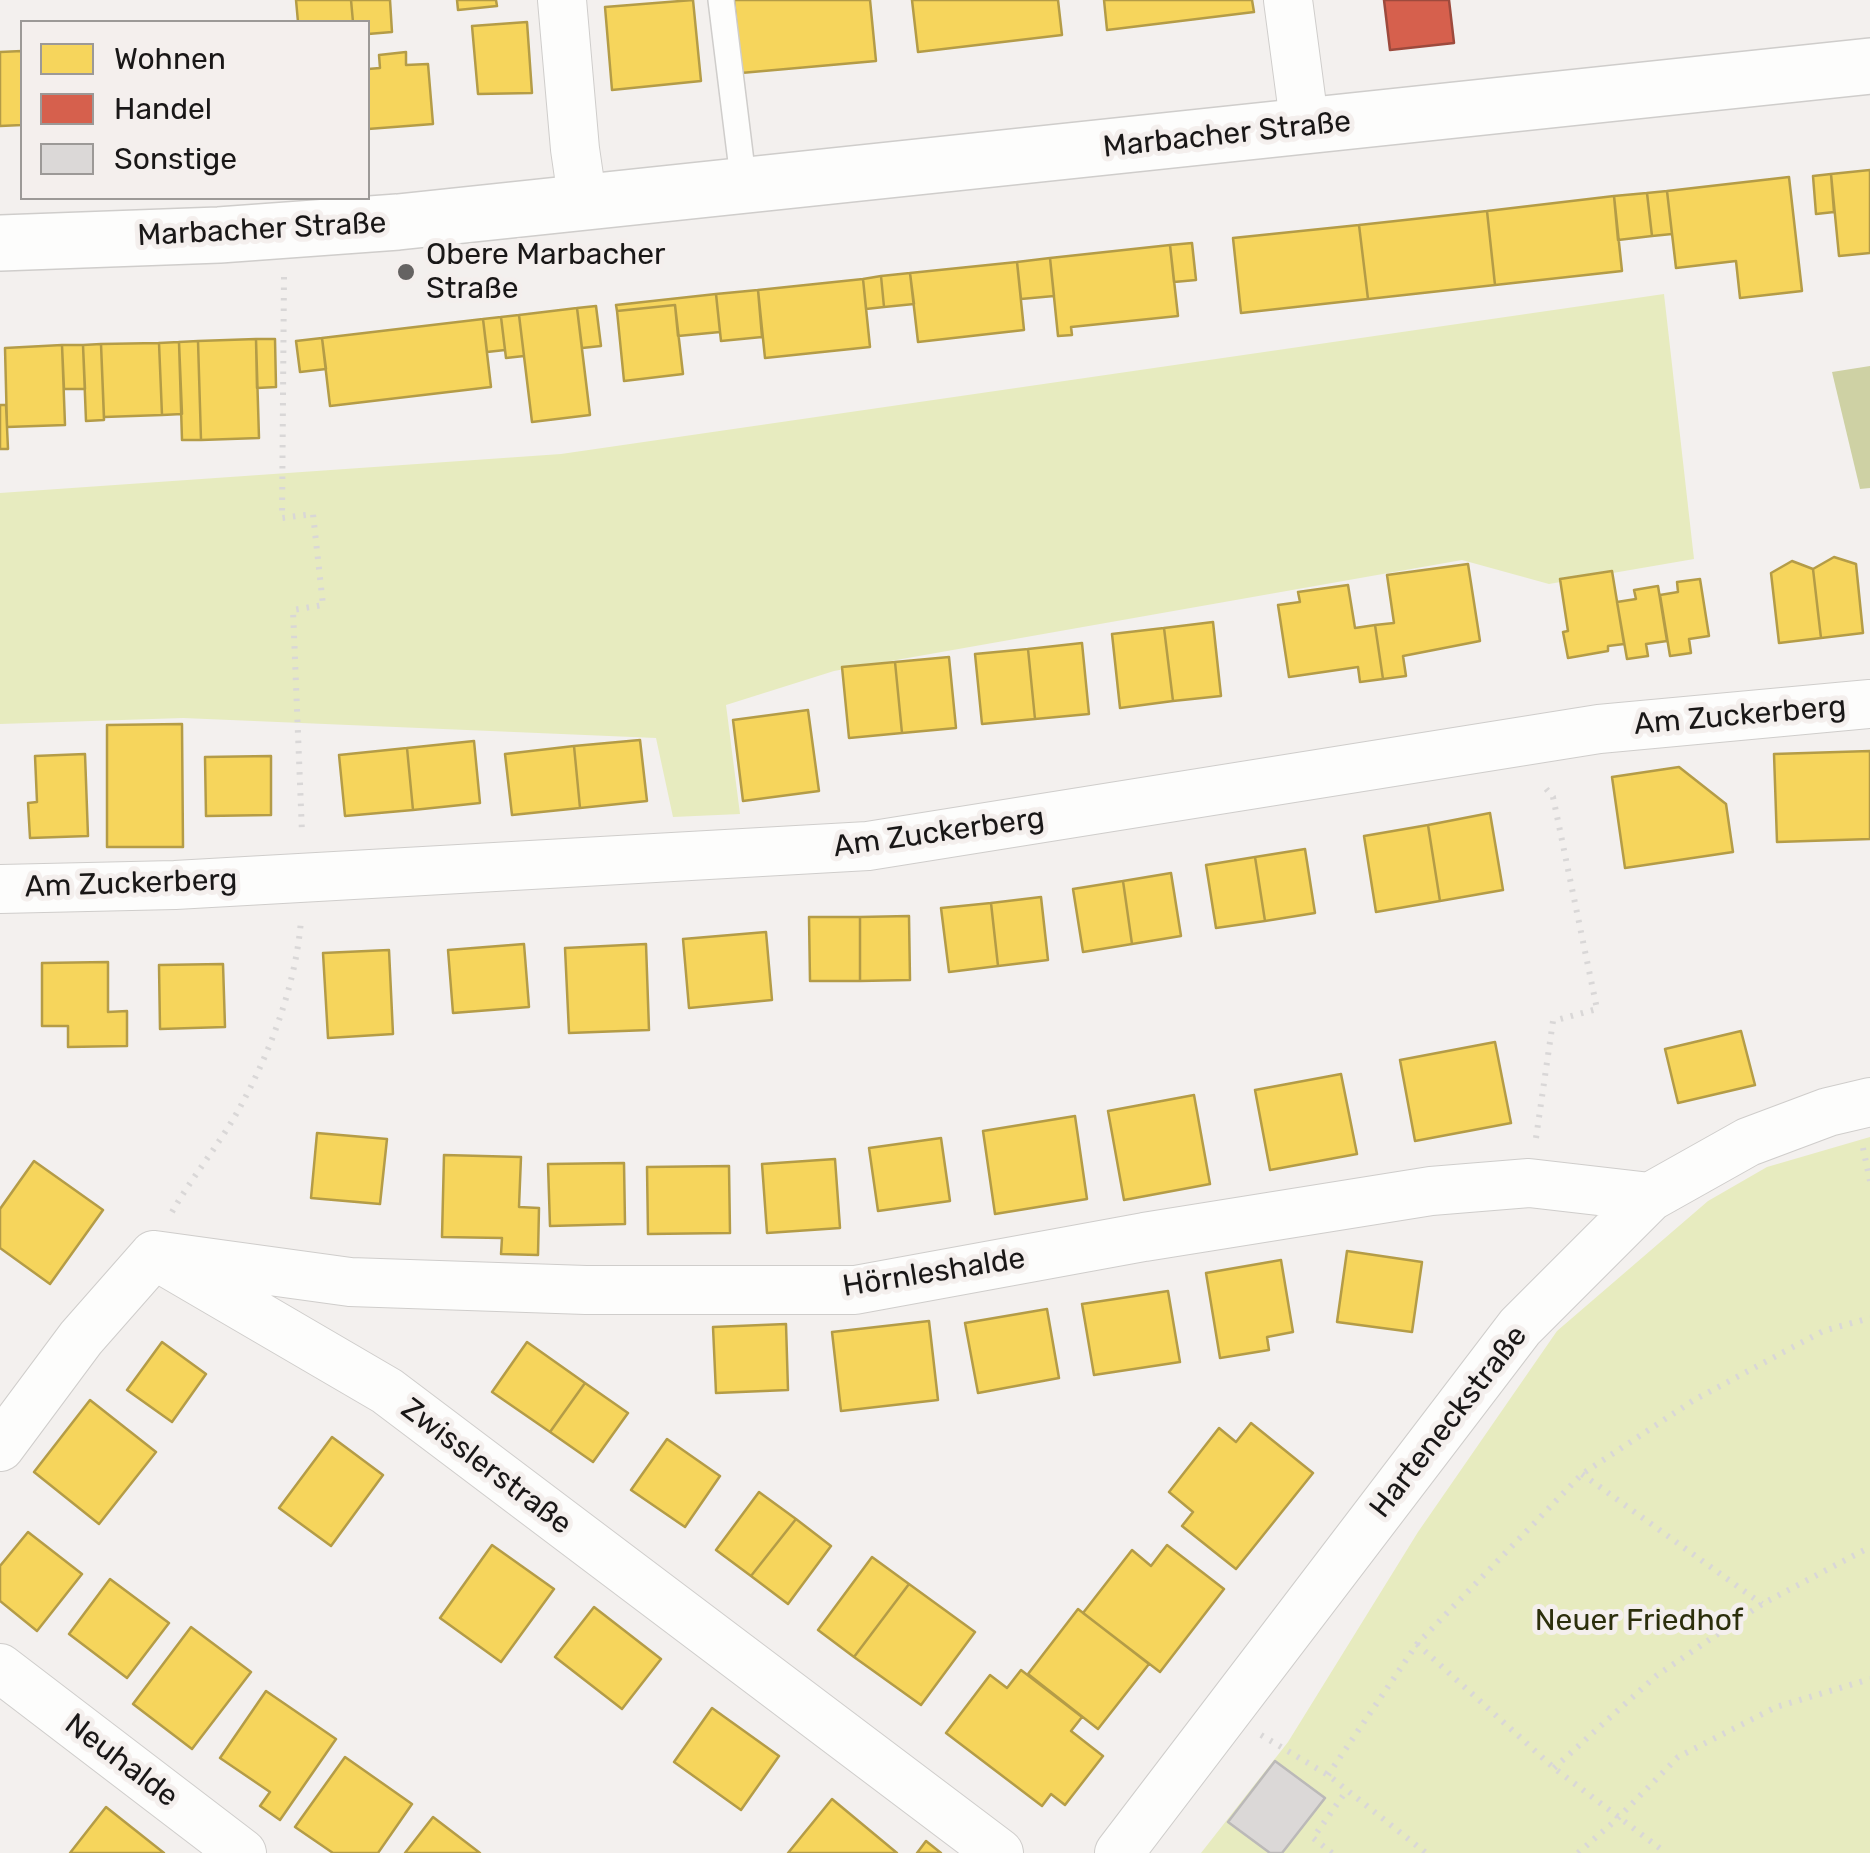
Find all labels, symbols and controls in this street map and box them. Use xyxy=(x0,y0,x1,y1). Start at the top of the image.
legend xyxy=(20,20,370,200)
text: Wohnen xyxy=(114,41,226,77)
text: Handel xyxy=(114,91,212,127)
street label: Marbacher Straße xyxy=(1101,104,1353,166)
text: Sonstige xyxy=(114,141,237,177)
street label: Marbacher Straße xyxy=(137,206,387,254)
place label: Obere Marbacher Straße xyxy=(426,237,665,308)
marker: Obere Marbacher Straße xyxy=(395,261,417,283)
street label: Am Zuckerberg xyxy=(1632,689,1848,743)
street label: Am Zuckerberg xyxy=(831,800,1047,866)
street label: Am Zuckerberg xyxy=(24,862,238,906)
street label: Hörnleshalde xyxy=(840,1241,1028,1305)
street label: Harteneckstraße xyxy=(1363,1319,1535,1525)
street label: Zwisslerstraße xyxy=(394,1391,578,1543)
park label: Neuer Friedhof xyxy=(1535,1603,1743,1639)
street label: Neuhalde xyxy=(57,1707,185,1815)

